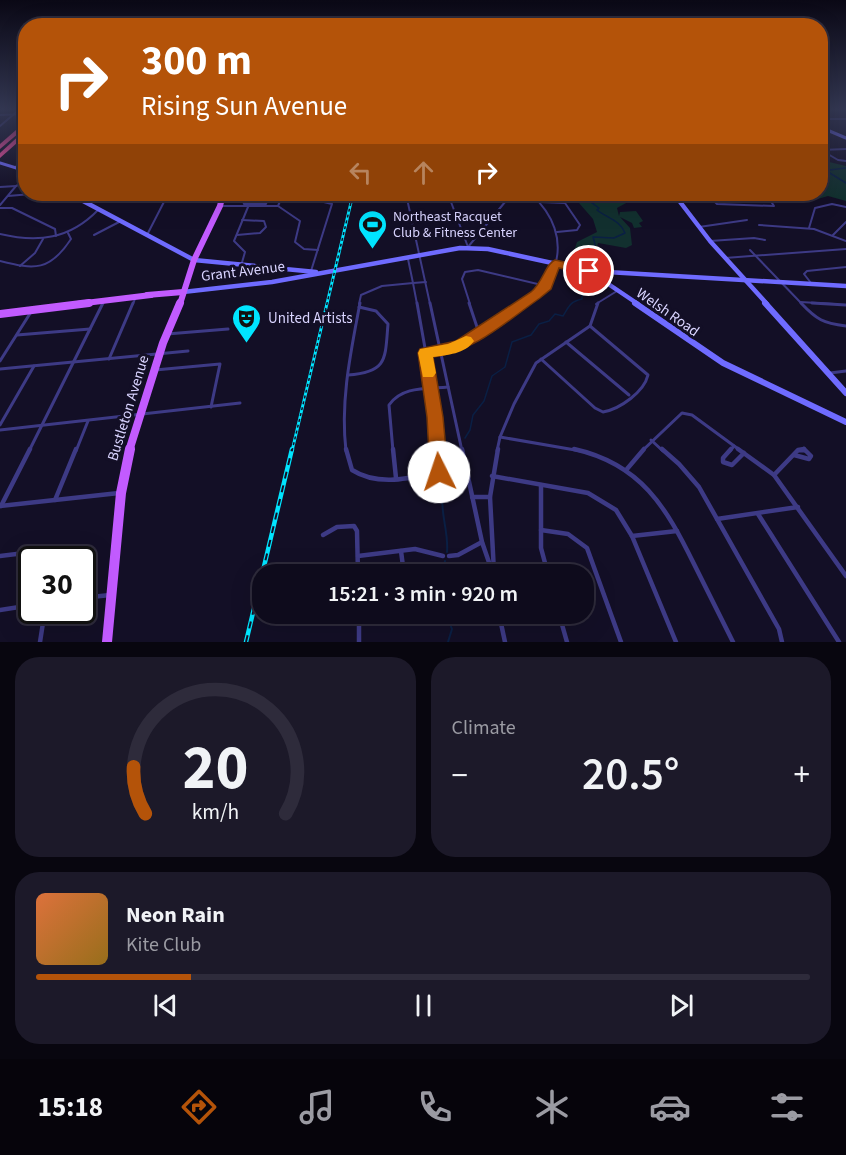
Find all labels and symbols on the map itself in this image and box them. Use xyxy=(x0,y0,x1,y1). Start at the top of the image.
place label: Northeast Racquet Club & Fitness Center xyxy=(393,207,517,243)
sports icon: Northeast Racquet Club & Fitness Center xyxy=(356,208,388,250)
pin xyxy=(563,245,614,296)
street label: Grant Avenue xyxy=(200,256,286,287)
street label: Welsh Road xyxy=(632,283,704,342)
theatre icon: United Artists xyxy=(231,302,263,344)
place label: United Artists xyxy=(268,308,353,329)
street label: Bustleton Avenue xyxy=(102,353,155,464)
position arrow xyxy=(407,440,471,504)
speed limit sign: 30 xyxy=(18,546,96,624)

